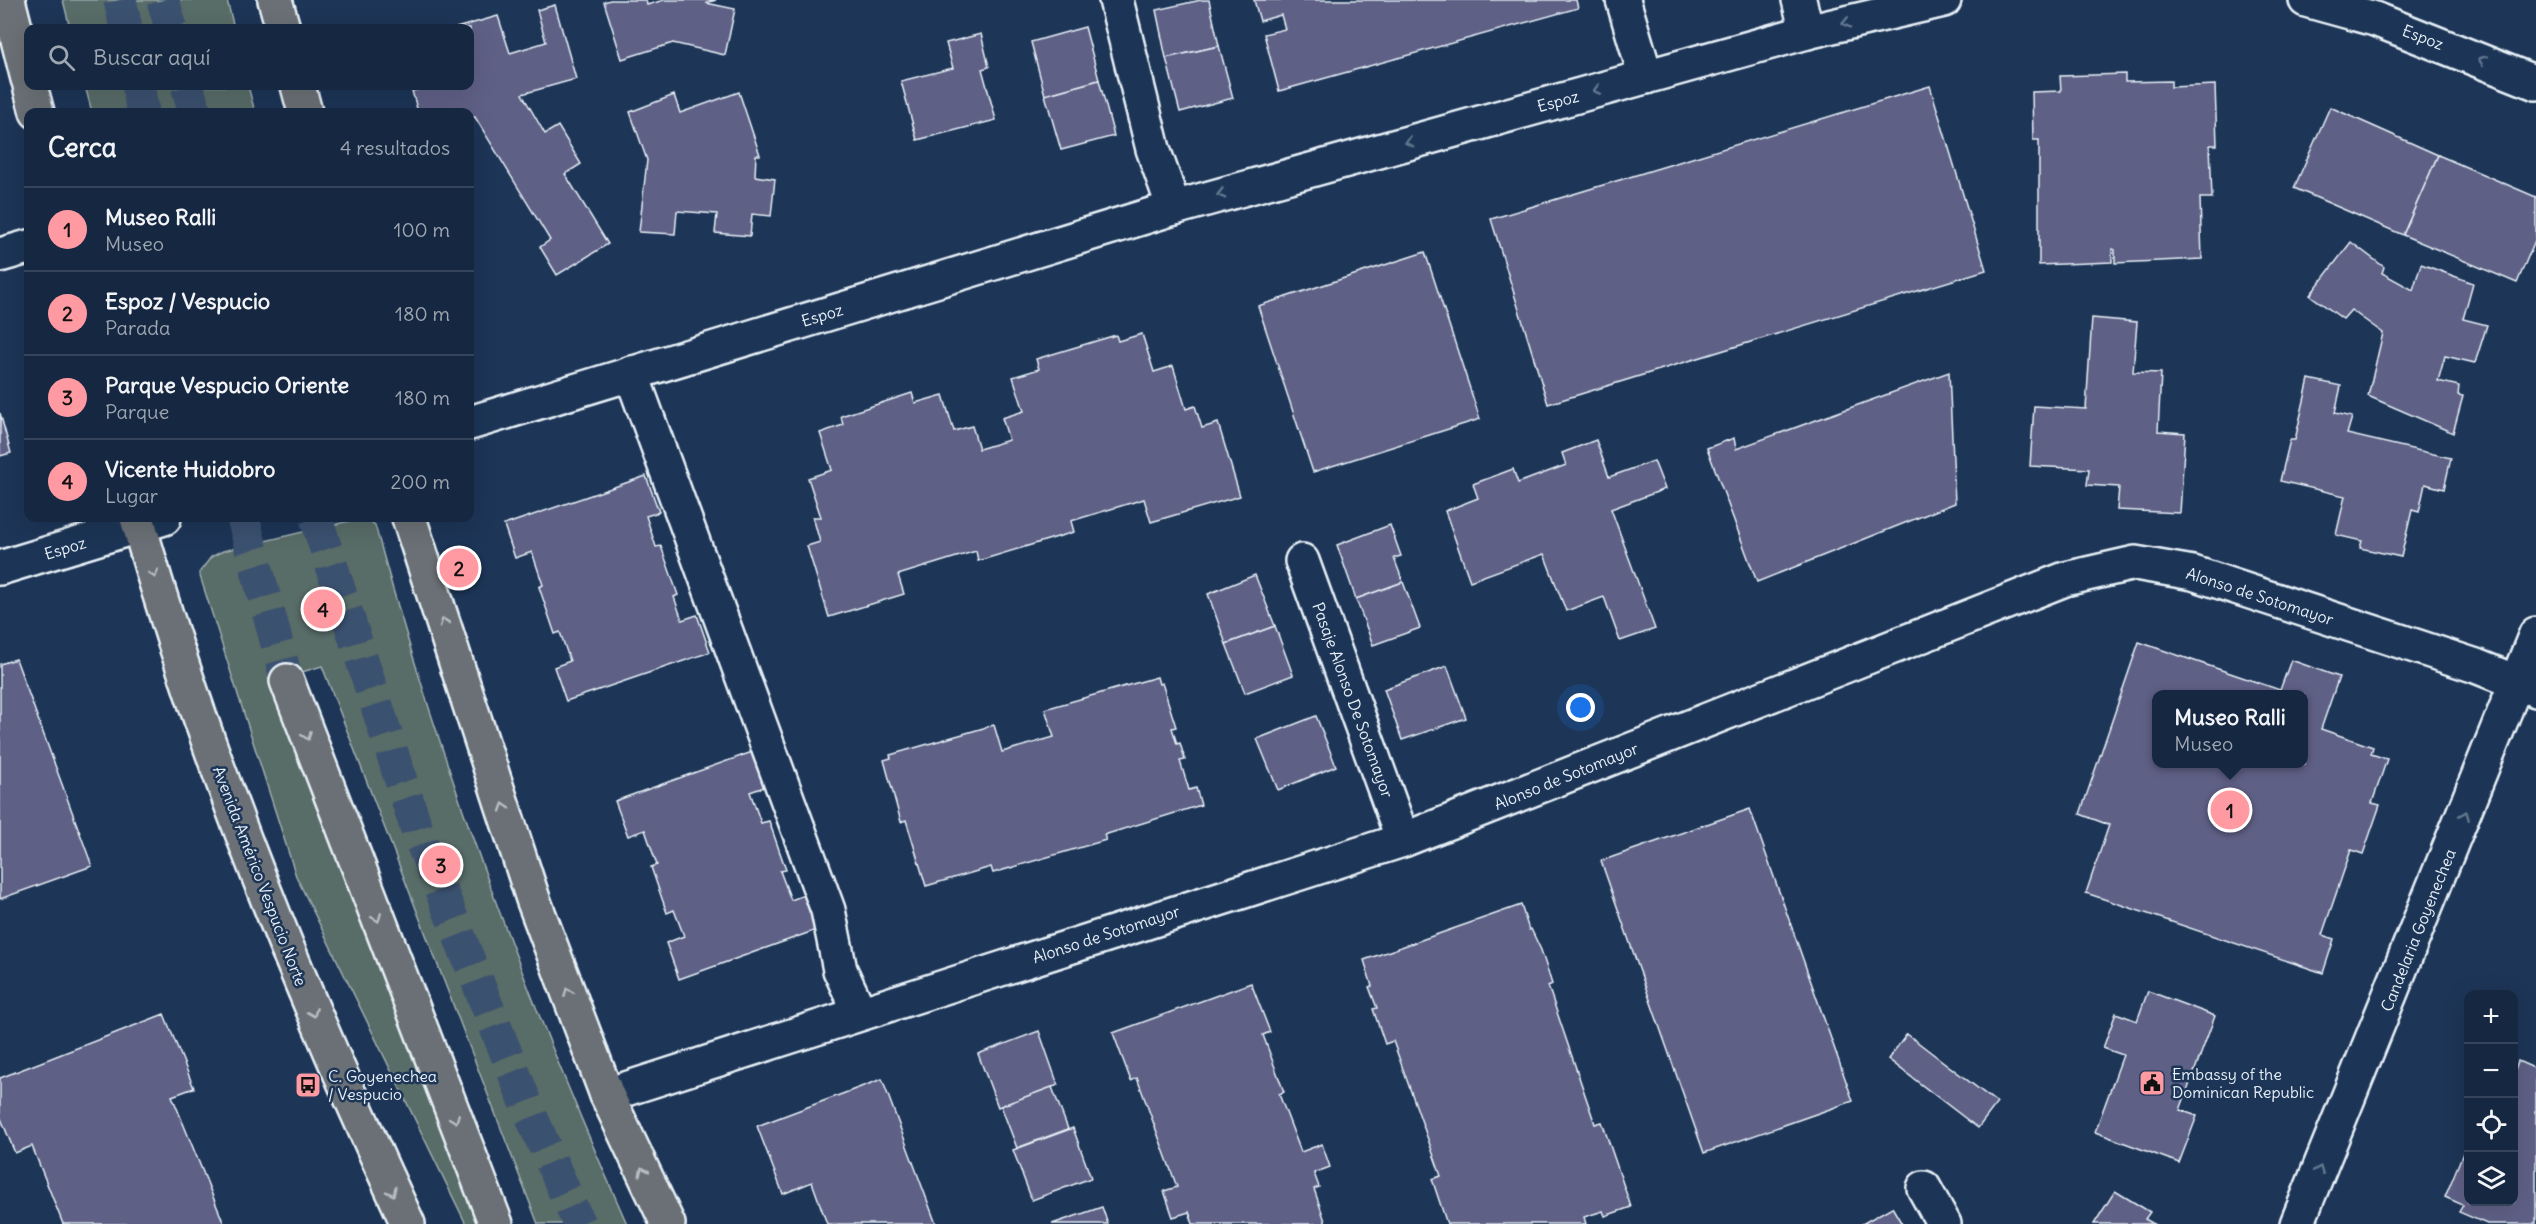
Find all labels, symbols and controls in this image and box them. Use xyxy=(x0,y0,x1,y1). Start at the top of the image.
one-way arrow xyxy=(1841,16,1851,29)
street label: Espoz xyxy=(2400,20,2447,54)
search box xyxy=(24,24,474,90)
icon: search xyxy=(45,41,78,74)
text: Buscar aquí xyxy=(93,43,210,71)
one-way arrow xyxy=(2478,55,2489,67)
one-way arrow xyxy=(1592,83,1602,96)
street label: Espoz xyxy=(1535,86,1581,116)
text: Cerca xyxy=(48,131,117,164)
text: 4 resultados xyxy=(340,135,450,160)
one-way arrow xyxy=(1404,135,1414,148)
one-way arrow xyxy=(1216,187,1226,200)
text: Museo Ralli xyxy=(105,203,216,231)
text: 1 xyxy=(64,217,71,242)
text: 100 m xyxy=(393,217,450,242)
text: Museo xyxy=(105,231,164,256)
text: Espoz / Vespucio xyxy=(105,287,270,315)
street label: Espoz xyxy=(799,299,845,331)
text: 2 xyxy=(62,301,73,326)
text: 180 m xyxy=(395,301,450,326)
text: Parada xyxy=(105,315,170,340)
text: Parque Vespucio Oriente xyxy=(105,371,349,399)
text: 3 xyxy=(62,385,73,410)
text: 180 m xyxy=(395,385,450,410)
text: Parque xyxy=(105,399,169,424)
text: Vicente Huidobro xyxy=(105,455,275,483)
text: 4 xyxy=(62,469,73,494)
text: 200 m xyxy=(390,469,450,494)
text: Lugar xyxy=(105,483,158,508)
street label: Espoz xyxy=(42,532,88,564)
pin: 2 xyxy=(440,546,478,590)
street label: Alonso de Sotomayor xyxy=(2184,563,2337,629)
one-way arrow xyxy=(146,569,159,579)
pin: 4 xyxy=(304,586,342,632)
street label: Pasaje Alonso De Sotomayor xyxy=(1308,600,1398,801)
one-way arrow xyxy=(439,617,452,628)
popup xyxy=(2152,690,2308,768)
your location xyxy=(1566,693,1595,722)
text: Museo Ralli xyxy=(2174,703,2286,731)
one-way arrow xyxy=(299,730,312,741)
text: Museo xyxy=(2174,731,2233,756)
street label: Alonso de Sotomayor xyxy=(1491,738,1641,814)
street label: Avenida Américo Vespucio Norte xyxy=(209,763,311,989)
pin: 1 xyxy=(2210,788,2250,832)
one-way arrow xyxy=(499,802,511,813)
one-way arrow xyxy=(2458,810,2470,821)
pin: 3 xyxy=(422,842,460,888)
street label: Candelaria Goyenechea xyxy=(2376,846,2460,1014)
street label: Alonso de Sotomayor xyxy=(1030,901,1183,967)
one-way arrow xyxy=(370,912,382,923)
one-way arrow xyxy=(563,987,575,998)
map controls xyxy=(2464,990,2518,1206)
button: + xyxy=(2464,990,2518,1044)
one-way arrow xyxy=(306,1007,318,1018)
button: − xyxy=(2464,1044,2518,1098)
place label: Embassy of the Dominican Republic xyxy=(2172,1064,2314,1102)
place label: C. Goyenechea / Vespucio xyxy=(328,1066,437,1104)
public building icon: Embassy of the Dominican Republic xyxy=(2137,1068,2167,1098)
bus stop icon: C. Goyenechea / Vespucio xyxy=(293,1070,323,1100)
button: locate xyxy=(2464,1098,2518,1152)
one-way arrow xyxy=(448,1113,460,1124)
button: layers xyxy=(2464,1152,2518,1206)
one-way arrow xyxy=(2312,1165,2324,1176)
one-way arrow xyxy=(639,1167,651,1178)
one-way arrow xyxy=(385,1185,397,1196)

